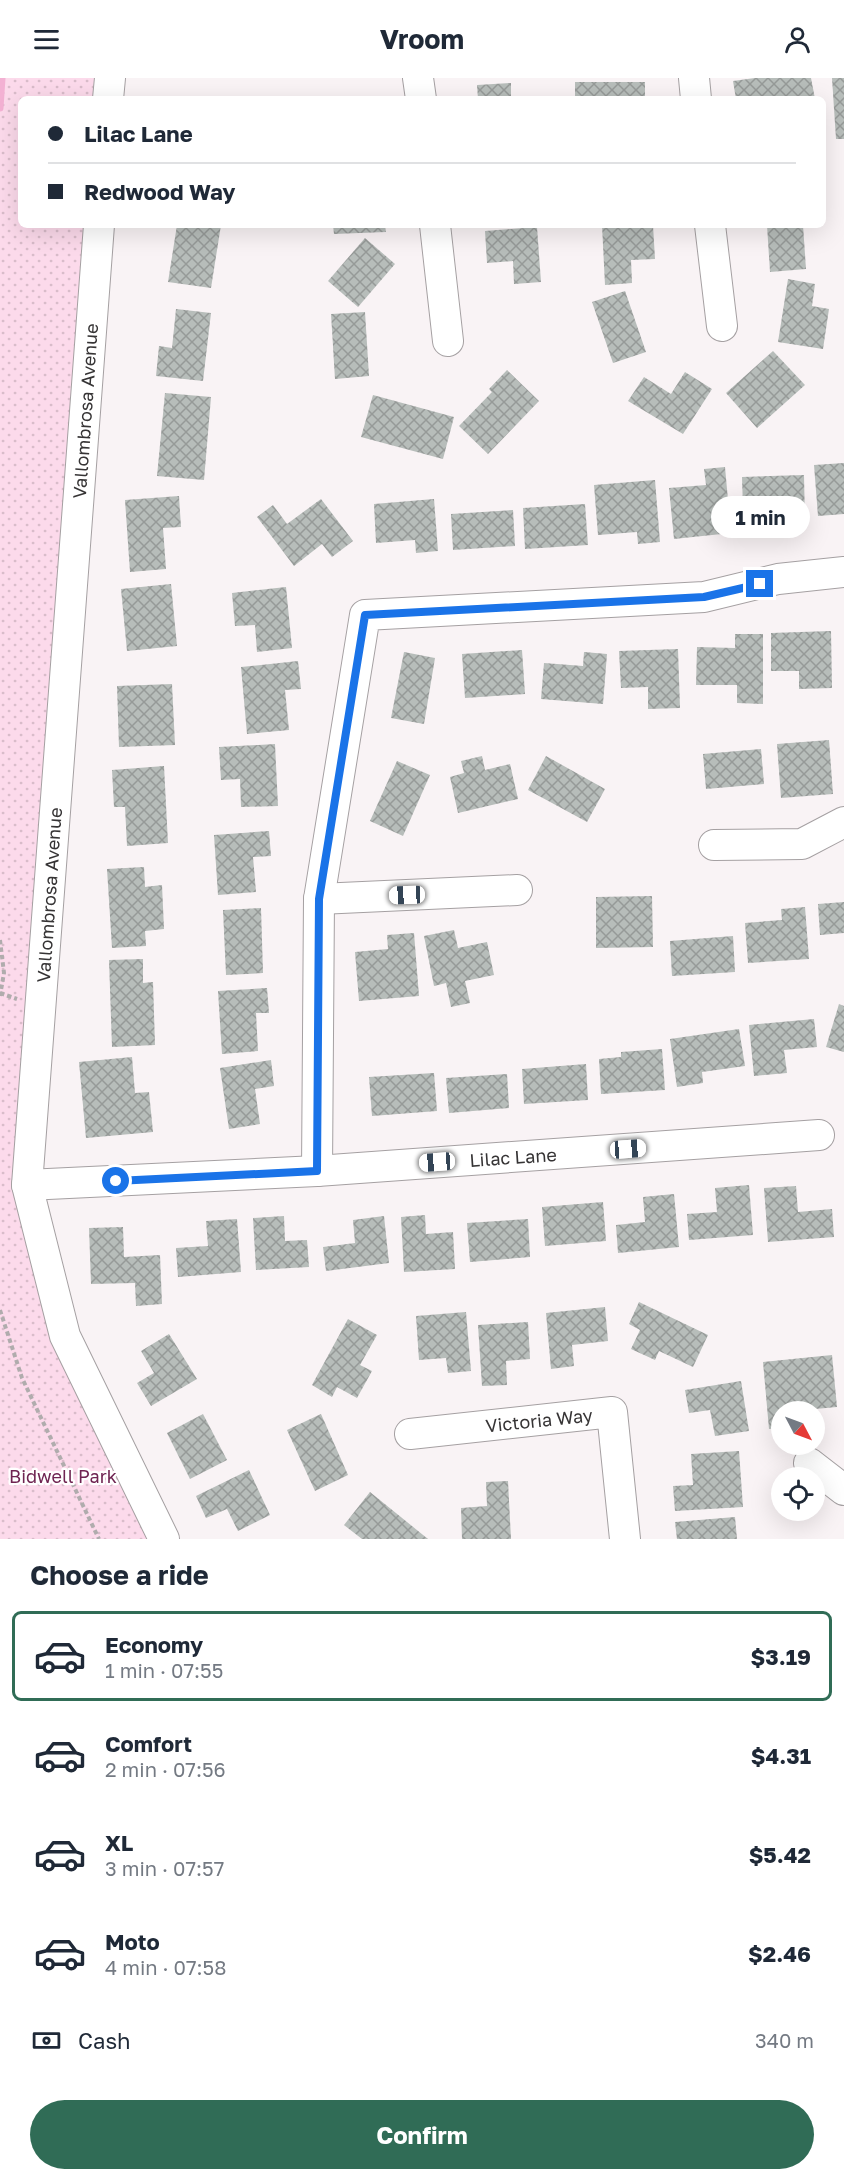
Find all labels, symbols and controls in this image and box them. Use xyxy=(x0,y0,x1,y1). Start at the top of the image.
icon: menu xyxy=(30,23,63,56)
text: Vroom xyxy=(380,23,464,55)
icon: person xyxy=(781,23,814,56)
text: Lilac Lane xyxy=(84,120,193,147)
text: Redwood Way xyxy=(84,178,236,205)
street label: Vallombrosa Avenue xyxy=(68,323,102,499)
callout: 1 min xyxy=(710,497,810,539)
text: 1 min xyxy=(735,505,786,529)
route end xyxy=(746,570,773,597)
street label: Vallombrosa Avenue xyxy=(32,807,66,983)
car xyxy=(389,885,425,905)
car xyxy=(609,1139,647,1159)
street label: Lilac Lane xyxy=(469,1143,557,1171)
car xyxy=(418,1152,456,1172)
route start xyxy=(102,1167,129,1194)
north arrow xyxy=(771,1401,825,1455)
map controls xyxy=(771,1401,825,1521)
street label: Victoria Way xyxy=(484,1403,594,1437)
park label: Bidwell Park xyxy=(9,1465,117,1487)
button: locate xyxy=(771,1467,825,1521)
text: Choose a ride xyxy=(30,1559,209,1591)
icon: car xyxy=(33,1629,87,1683)
text: Economy xyxy=(105,1631,203,1658)
text: $3.19 xyxy=(750,1643,811,1670)
text: 1 min · 07:55 xyxy=(105,1658,223,1682)
icon: car xyxy=(33,1728,87,1782)
text: Comfort xyxy=(105,1730,192,1757)
text: $4.31 xyxy=(751,1742,811,1769)
text: 2 min · 07:56 xyxy=(105,1757,226,1781)
icon: car xyxy=(33,1827,87,1881)
text: XL xyxy=(105,1829,133,1856)
text: $5.42 xyxy=(749,1841,811,1868)
text: 3 min · 07:57 xyxy=(105,1856,224,1880)
icon: car xyxy=(33,1926,87,1980)
text: Moto xyxy=(105,1928,160,1955)
text: $2.46 xyxy=(748,1940,811,1967)
text: 4 min · 07:58 xyxy=(105,1955,226,1979)
icon: cash xyxy=(30,2024,63,2057)
text: Cash xyxy=(78,2027,131,2054)
text: 340 m xyxy=(755,2028,814,2052)
button: Confirm xyxy=(30,2100,814,2169)

